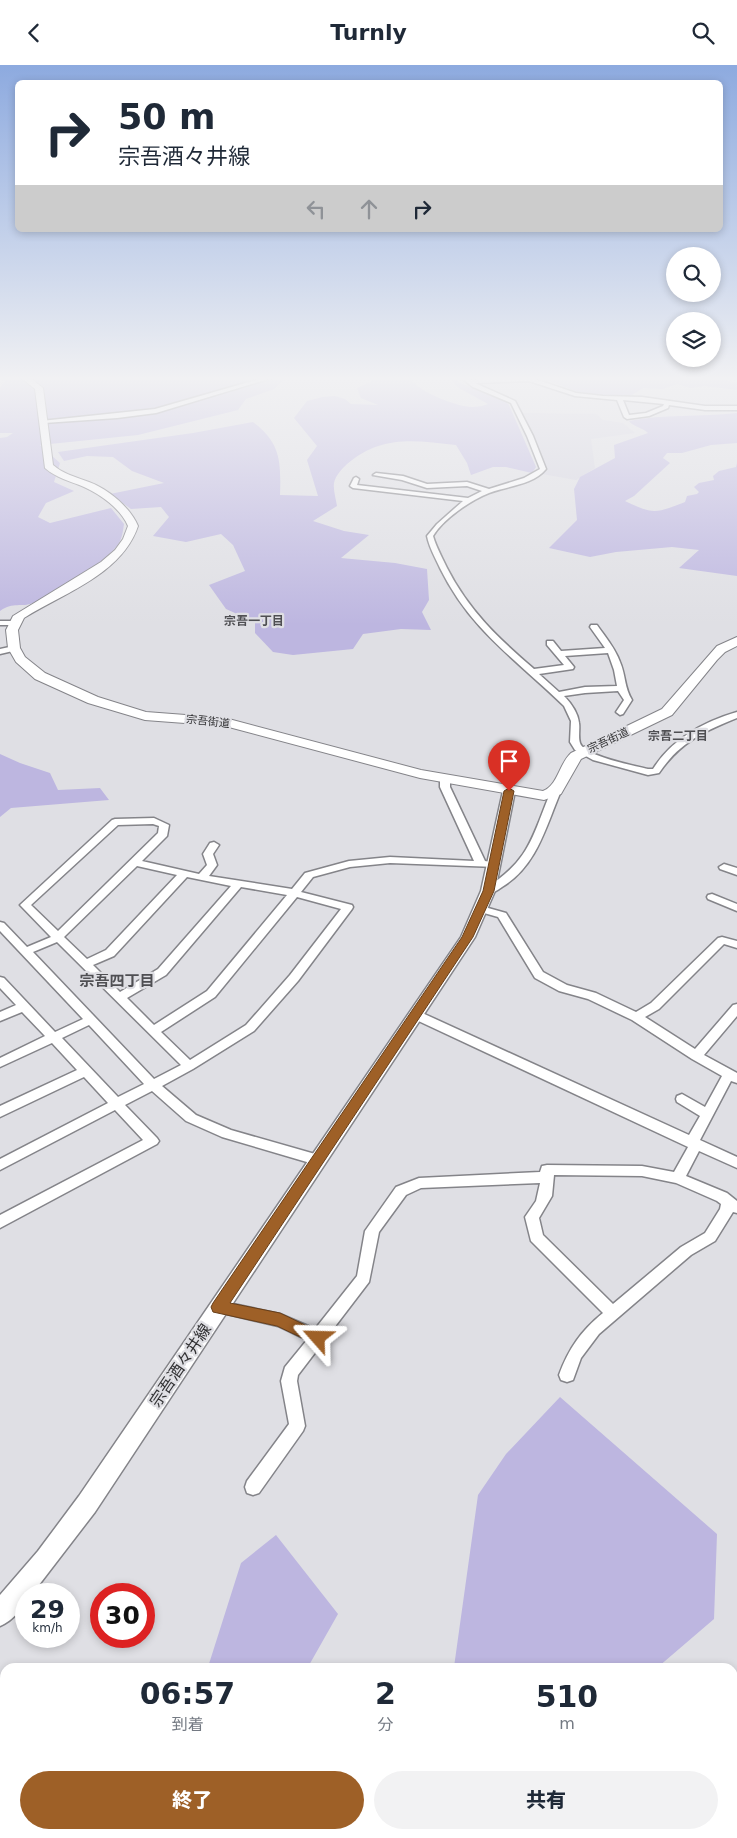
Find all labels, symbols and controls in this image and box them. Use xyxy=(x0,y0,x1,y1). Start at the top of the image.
icon: back xyxy=(20,19,48,47)
icon: search xyxy=(689,19,717,47)
text: Turnly xyxy=(330,20,407,45)
text: 50 m xyxy=(118,97,215,137)
icon: right xyxy=(35,100,100,165)
text: 宗吾酒々井線 xyxy=(118,144,250,169)
icon: left xyxy=(302,195,330,223)
icon: ahead xyxy=(355,195,383,223)
icon: right xyxy=(408,195,436,223)
map controls xyxy=(666,247,721,367)
button: search xyxy=(666,247,721,302)
button: layers xyxy=(666,312,721,367)
district label: 宗吾一丁目 xyxy=(224,614,284,628)
street label: 宗吾街道 xyxy=(185,713,231,730)
street label: 宗吾街道 xyxy=(586,725,631,756)
district label: 宗吾二丁目 xyxy=(648,729,708,743)
pin xyxy=(488,740,530,791)
icon: arrive xyxy=(495,747,523,775)
district label: 宗吾四丁目 xyxy=(79,972,155,990)
position arrow xyxy=(291,1311,343,1363)
street label: 宗吾酒々井線 xyxy=(146,1320,215,1410)
speed limit sign: 30 xyxy=(90,1583,155,1648)
text: 29 xyxy=(30,1595,65,1624)
text: km/h xyxy=(32,1621,63,1635)
text: 06:57 xyxy=(140,1676,235,1711)
text: 2 xyxy=(375,1676,396,1711)
text: 510 xyxy=(536,1679,598,1714)
text: m xyxy=(559,1714,575,1733)
text: 到着 xyxy=(171,1715,204,1734)
text: 分 xyxy=(377,1715,393,1734)
button: 終了 xyxy=(20,1771,364,1829)
button: 共有 xyxy=(374,1771,718,1829)

